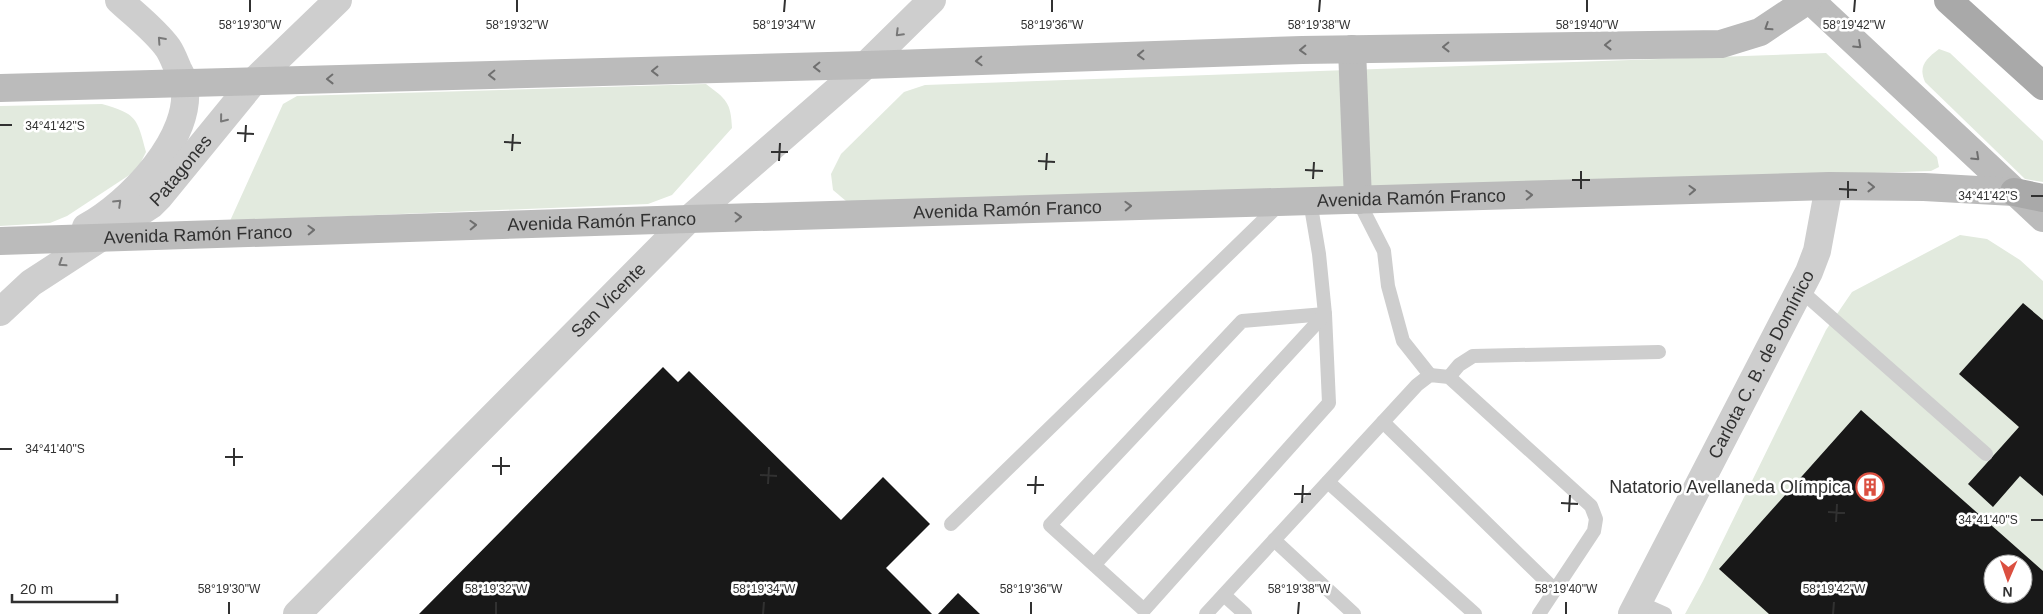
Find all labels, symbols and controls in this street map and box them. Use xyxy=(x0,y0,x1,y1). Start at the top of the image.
text: 58°19'30"W xyxy=(219,18,282,32)
text: 58°19'32"W xyxy=(486,18,549,32)
text: 58°19'34"W xyxy=(753,18,816,32)
text: 58°19'36"W xyxy=(1021,18,1084,32)
text: 58°19'38"W xyxy=(1288,18,1351,32)
text: 58°19'40"W xyxy=(1556,18,1619,32)
text: 58°19'42"W xyxy=(1823,18,1886,32)
one-way arrow xyxy=(1764,21,1773,31)
one-way arrow xyxy=(896,27,905,36)
one-way arrow xyxy=(158,36,167,45)
one-way arrow xyxy=(1852,39,1861,48)
one-way arrow xyxy=(1604,40,1612,50)
one-way arrow xyxy=(1441,42,1449,52)
one-way arrow xyxy=(1299,44,1307,55)
one-way arrow xyxy=(1137,50,1145,61)
one-way arrow xyxy=(974,56,982,67)
one-way arrow xyxy=(813,61,821,72)
one-way arrow xyxy=(650,66,658,76)
one-way arrow xyxy=(488,70,496,80)
one-way arrow xyxy=(326,74,334,85)
one-way arrow xyxy=(221,113,229,122)
text: 34°41'42"S xyxy=(25,119,85,133)
street label: Patagones xyxy=(146,131,216,210)
one-way arrow xyxy=(1971,151,1980,160)
one-way arrow xyxy=(1868,182,1876,192)
street label: Avenida Ramón Franco xyxy=(1317,185,1506,211)
one-way arrow xyxy=(1688,185,1696,196)
text: 34°41'42"S xyxy=(1958,189,2018,203)
one-way arrow xyxy=(1526,190,1533,200)
street label: Avenida Ramón Franco xyxy=(913,197,1102,223)
one-way arrow xyxy=(113,200,122,209)
one-way arrow xyxy=(1124,200,1132,211)
street label: Avenida Ramón Franco xyxy=(507,209,696,235)
one-way arrow xyxy=(734,212,742,223)
one-way arrow xyxy=(470,220,478,231)
street label: Avenida Ramón Franco xyxy=(103,222,293,248)
one-way arrow xyxy=(307,225,315,236)
one-way arrow xyxy=(58,257,68,266)
street label: San Vicente xyxy=(567,259,650,342)
street label: Carlota C. B. de Domínico xyxy=(1704,267,1818,462)
text: 34°41'40"S xyxy=(25,442,85,456)
building icon: Natatorio Avellaneda Olímpica xyxy=(1855,472,1885,502)
place label: Natatorio Avellaneda Olímpica xyxy=(1609,477,1852,497)
text: 34°41'40"S xyxy=(1958,513,2018,527)
north arrow xyxy=(1983,554,2033,604)
scale bar xyxy=(12,572,118,604)
text: 20 m xyxy=(20,580,53,597)
text: 58°19'30"W xyxy=(198,582,261,596)
text: 58°19'32"W xyxy=(465,582,528,596)
text: 58°19'34"W xyxy=(733,582,796,596)
text: 58°19'36"W xyxy=(1000,582,1063,596)
text: 58°19'38"W xyxy=(1268,582,1331,596)
text: 58°19'40"W xyxy=(1535,582,1598,596)
text: 58°19'42"W xyxy=(1803,582,1866,596)
text: N xyxy=(2002,584,2013,600)

